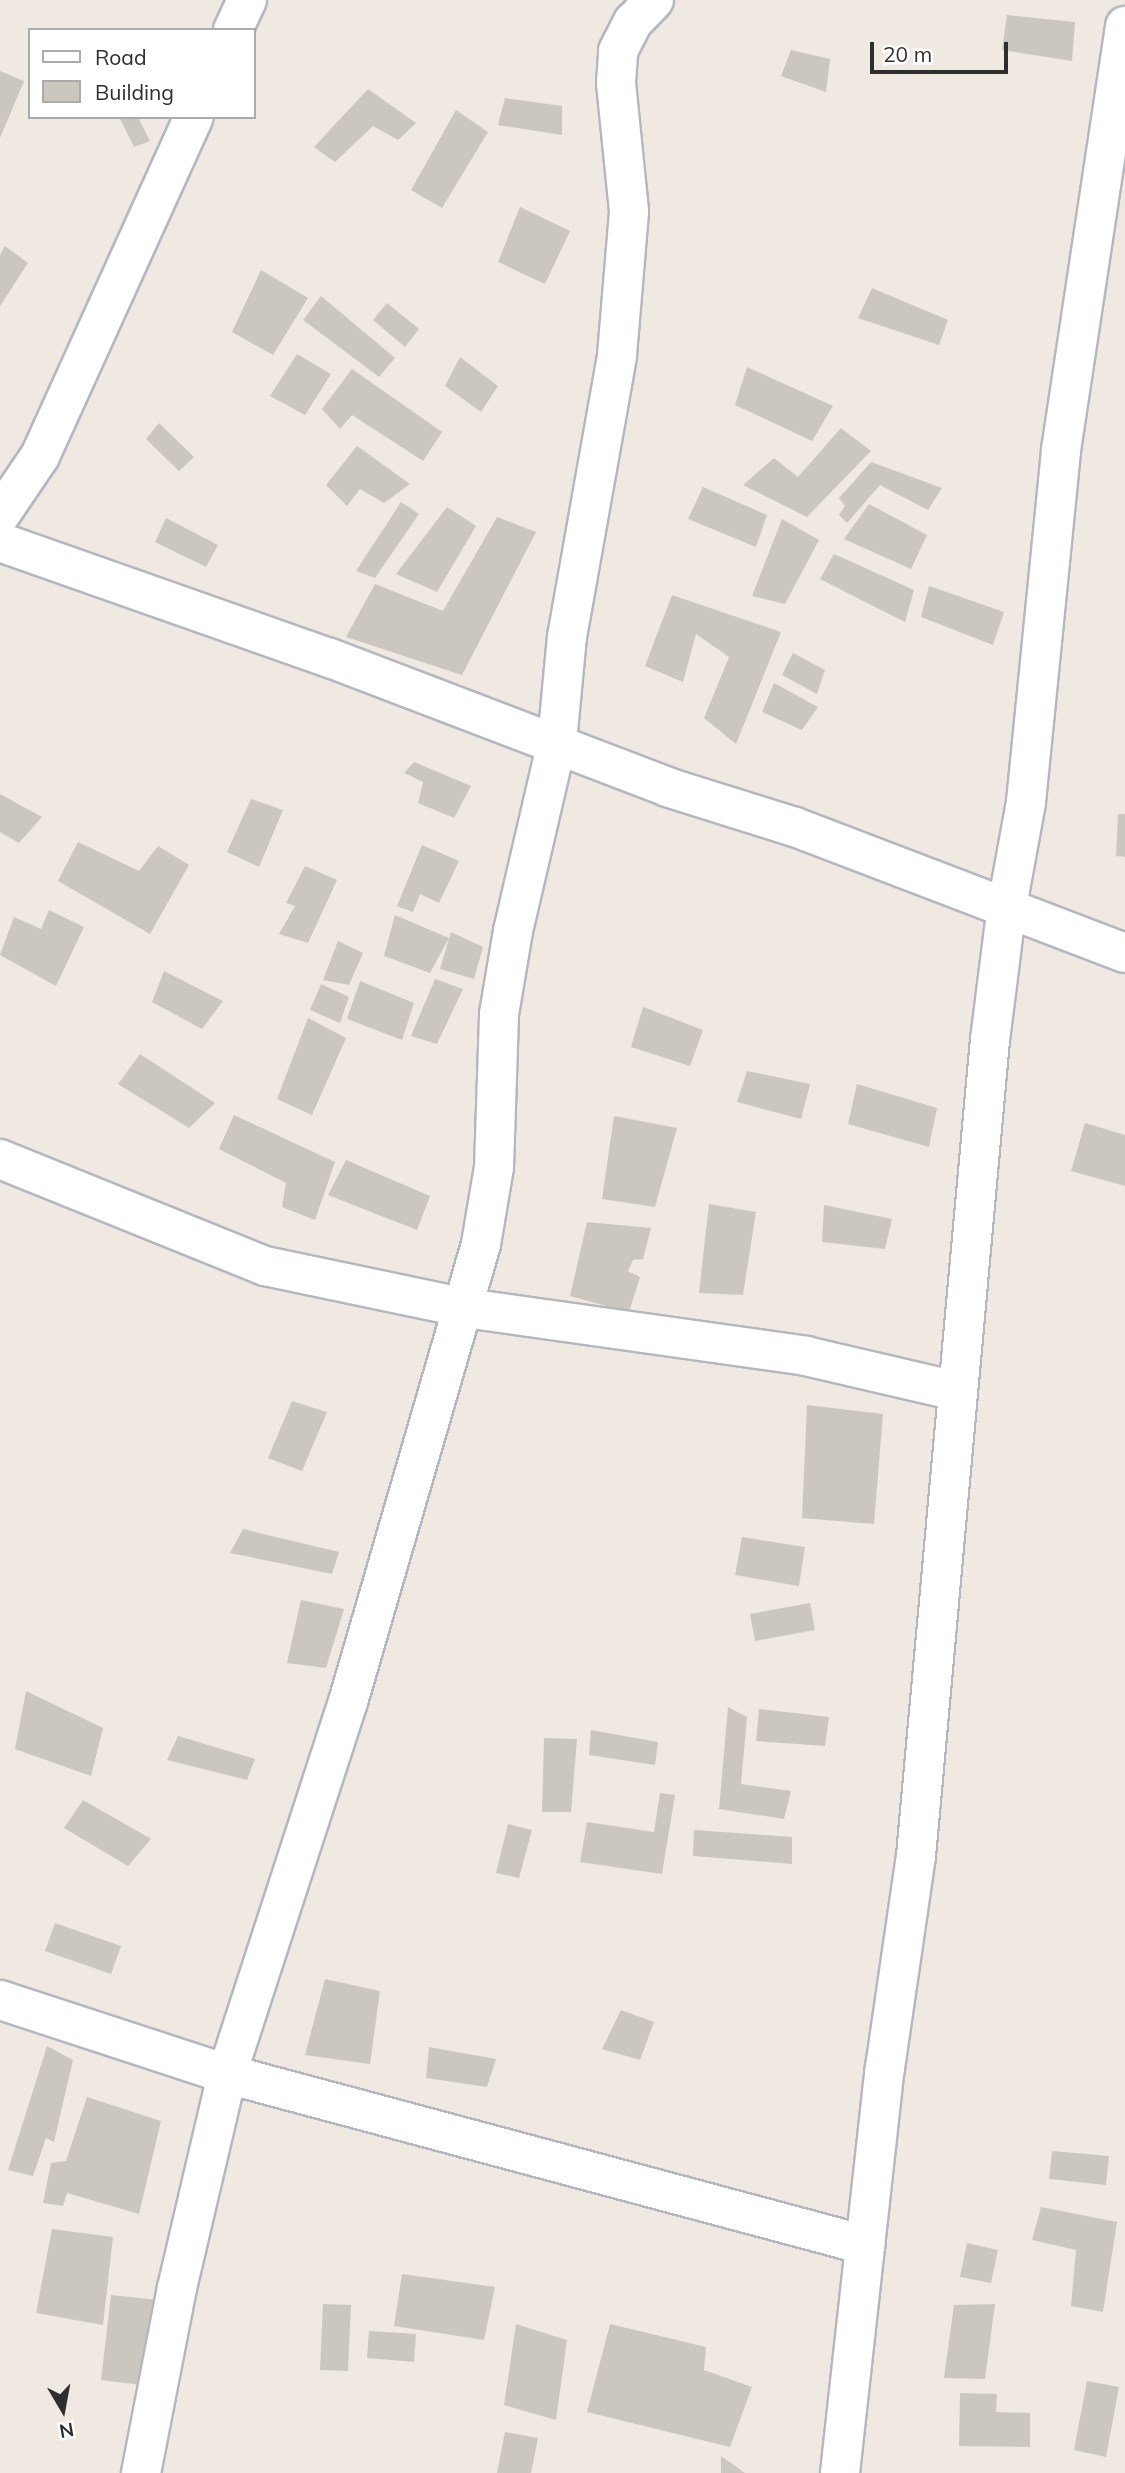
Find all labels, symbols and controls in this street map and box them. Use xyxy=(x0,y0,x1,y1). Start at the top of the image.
legend xyxy=(28,28,256,119)
scale bar xyxy=(873,28,1011,72)
text: 20 m xyxy=(883,41,932,67)
text: Road xyxy=(95,44,146,70)
text: Building xyxy=(95,79,174,105)
north arrow xyxy=(28,2375,98,2445)
text: N xyxy=(57,2418,76,2444)

